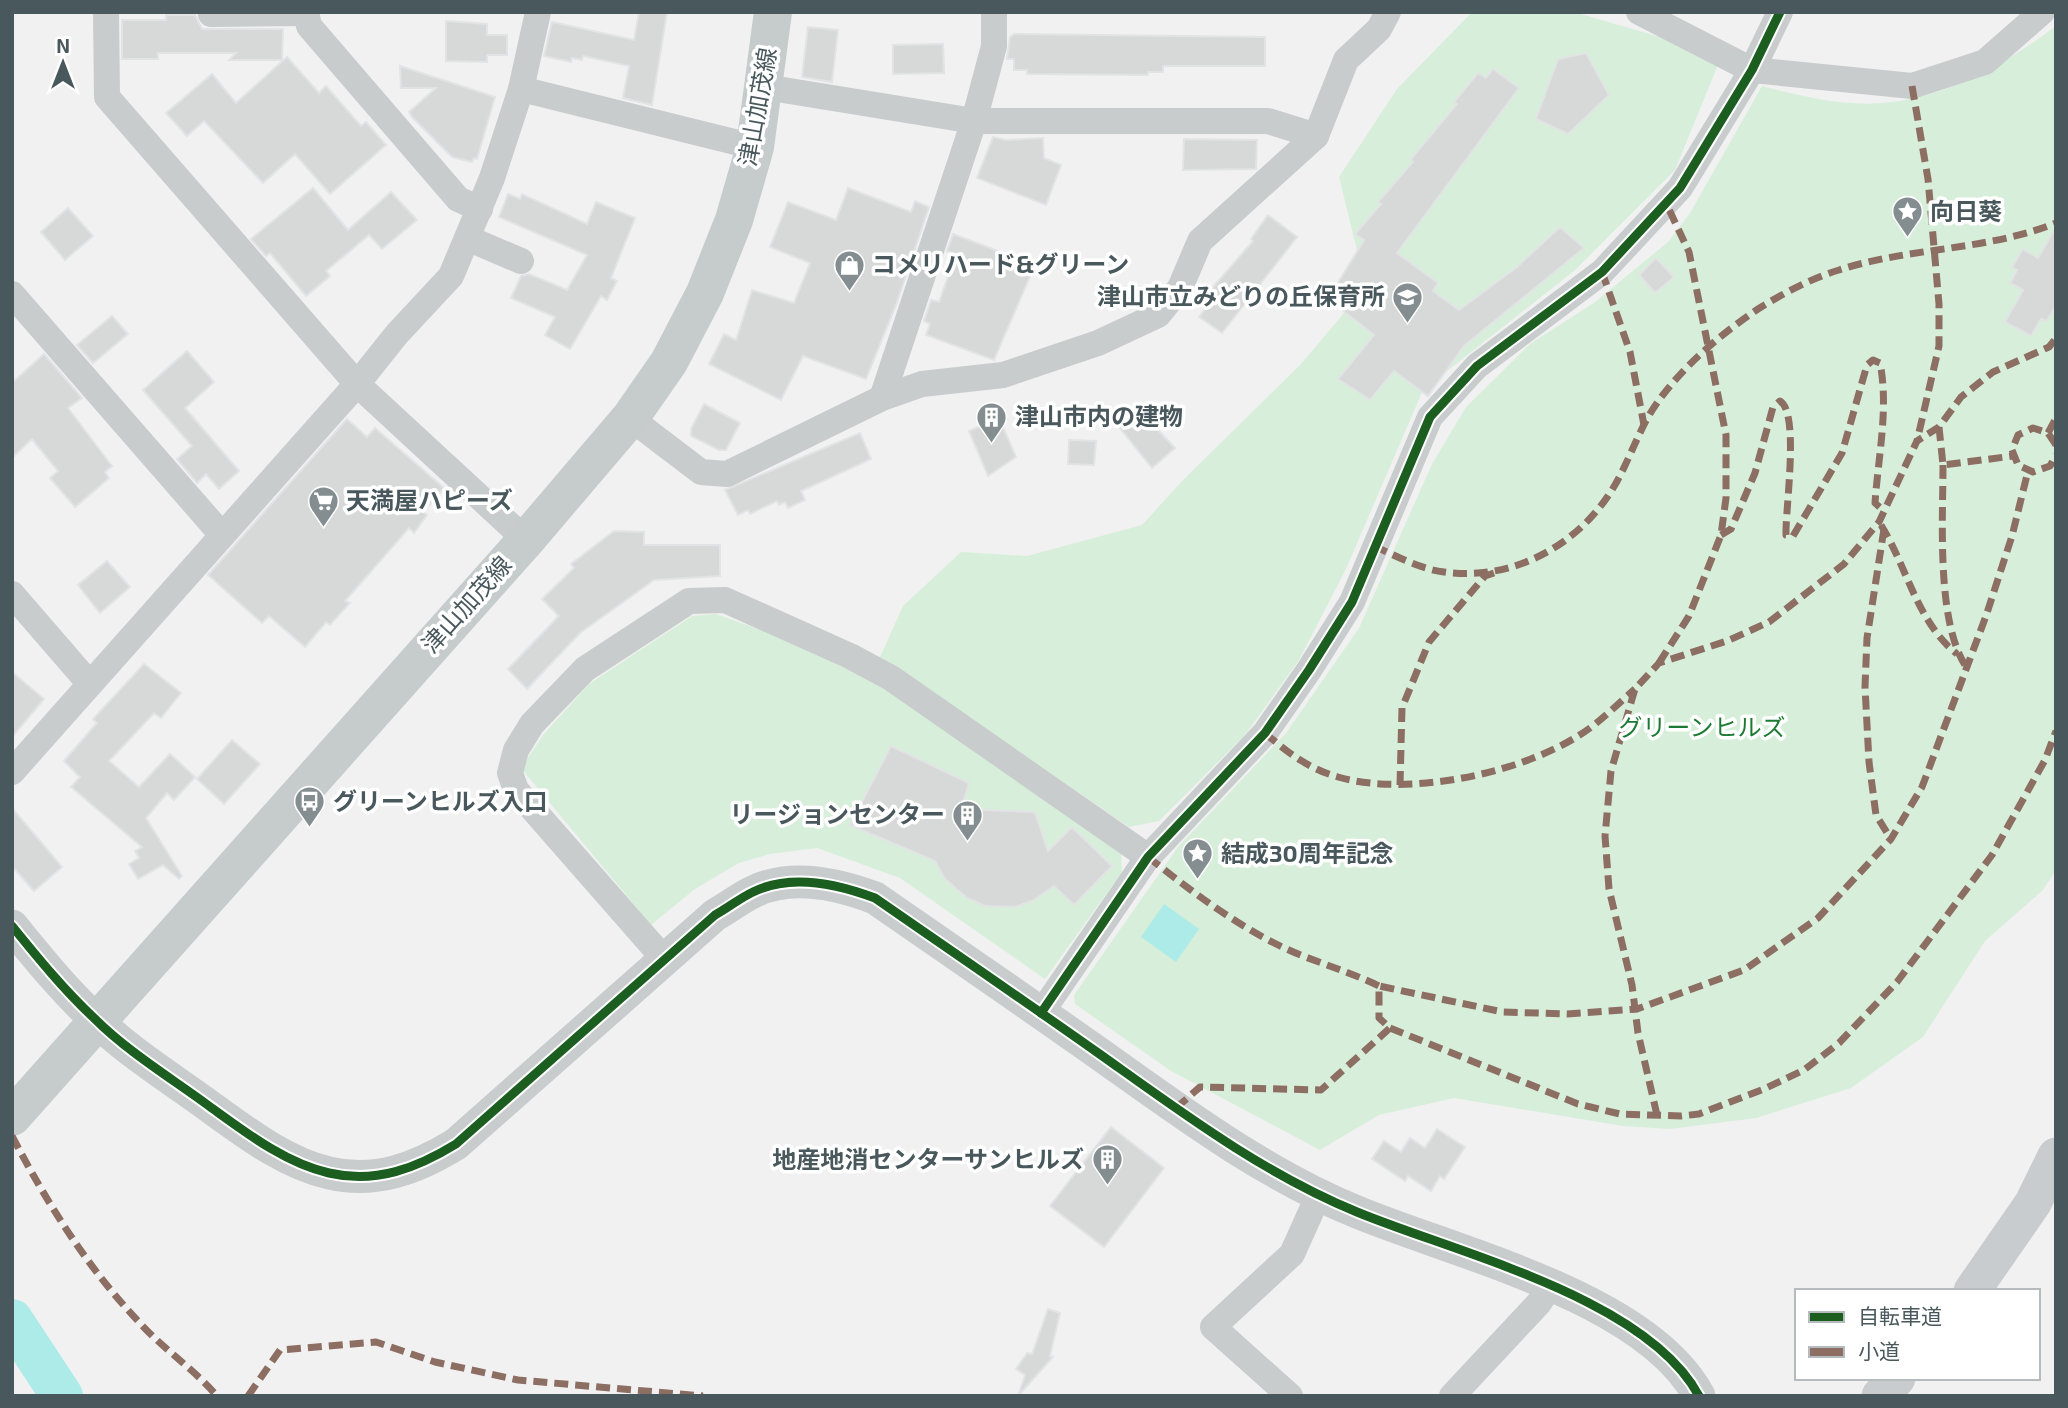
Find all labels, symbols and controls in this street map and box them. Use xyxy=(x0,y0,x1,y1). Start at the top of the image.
north arrow xyxy=(28,28,98,98)
text: N xyxy=(56,34,70,57)
street label: 津山加茂線 xyxy=(732,45,781,168)
place icon: 向日葵 xyxy=(1890,195,1924,239)
place label: 向日葵 xyxy=(1930,196,2002,225)
shop icon: コメリハード&グリーン xyxy=(832,248,866,292)
place label: コメリハード&グリーン xyxy=(872,249,1129,278)
school or university icon: 津山市立みどりの丘保育所 xyxy=(1391,280,1425,324)
place label: 津山市立みどりの丘保育所 xyxy=(1097,281,1385,310)
building icon: 津山市内の建物 xyxy=(975,400,1009,444)
place label: 津山市内の建物 xyxy=(1015,401,1183,430)
supermarket icon: 天満屋ハピーズ xyxy=(306,484,340,528)
place label: 天満屋ハピーズ xyxy=(346,485,513,514)
street label: 津山加茂線 xyxy=(415,550,517,658)
park label: グリーンヒルズ xyxy=(1619,712,1785,741)
bus stop icon: グリーンヒルズ入口 xyxy=(293,785,327,829)
place label: グリーンヒルズ入口 xyxy=(333,786,548,815)
building icon: リージョンセンター xyxy=(951,798,985,842)
place label: リージョンセンター xyxy=(729,799,945,828)
place icon: 結成30周年記念 xyxy=(1181,837,1215,881)
place label: 結成30周年記念 xyxy=(1221,838,1394,867)
building icon: 地産地消センターサンヒルズ xyxy=(1090,1143,1124,1187)
place label: 地産地消センターサンヒルズ xyxy=(772,1144,1084,1173)
legend xyxy=(1795,1289,2040,1380)
text: 自転車道 xyxy=(1858,1303,1942,1328)
text: 小道 xyxy=(1858,1338,1900,1363)

